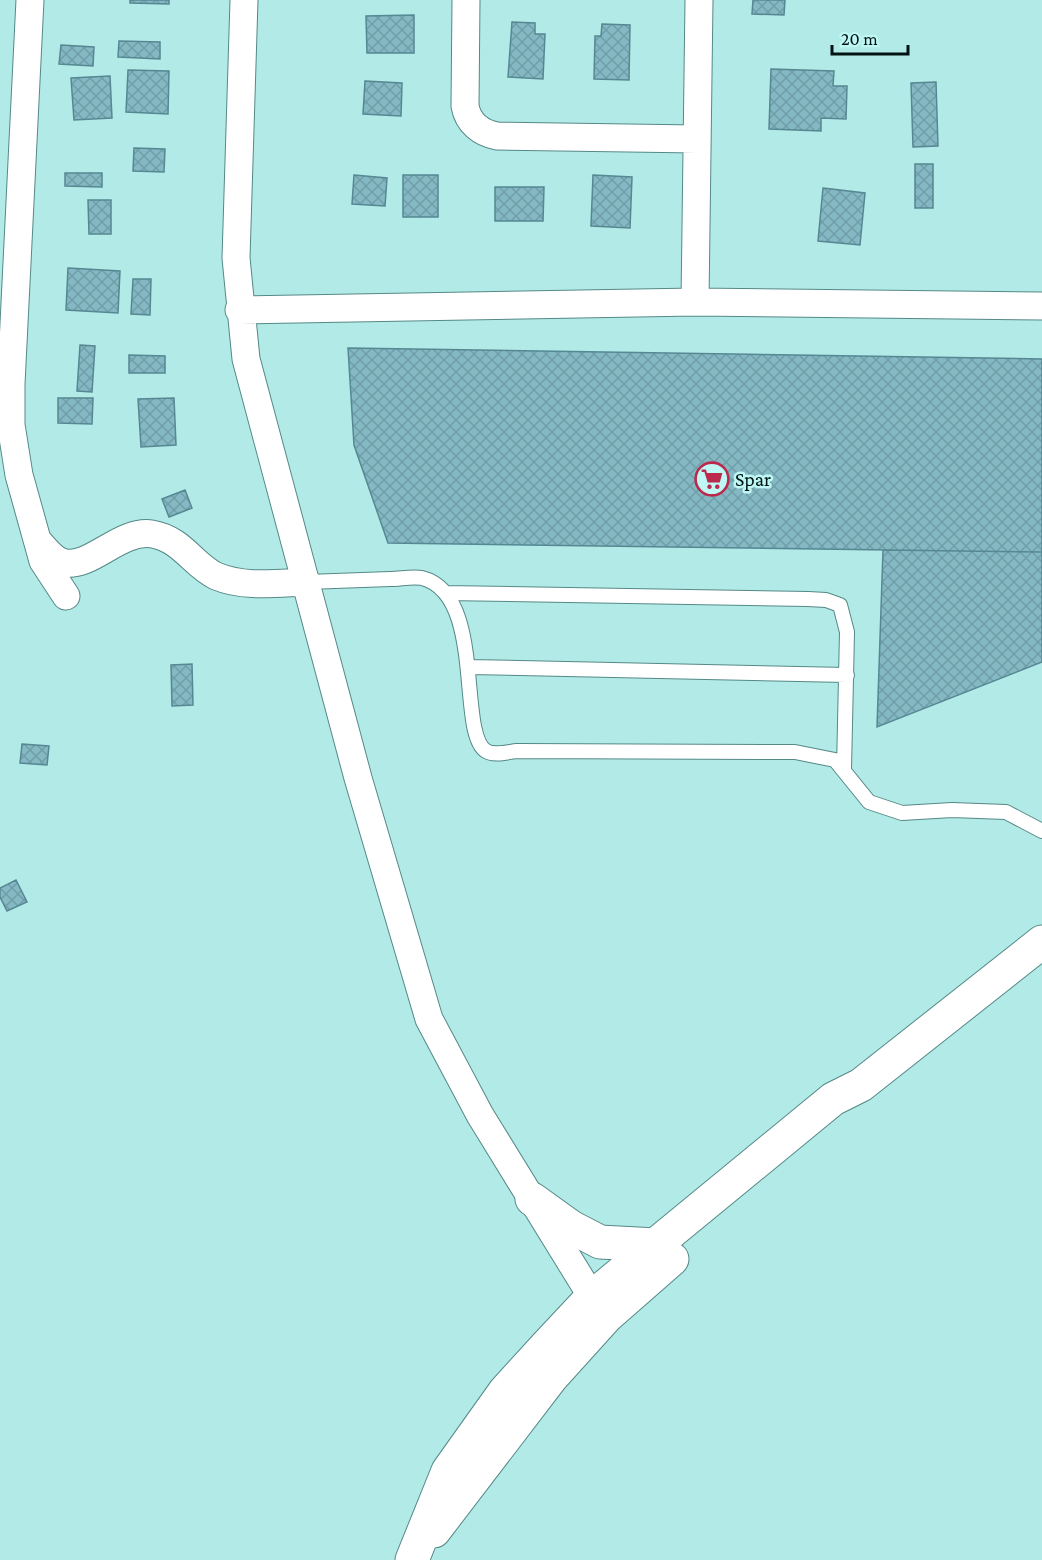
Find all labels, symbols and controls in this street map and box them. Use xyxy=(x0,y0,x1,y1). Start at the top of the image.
scale bar xyxy=(832,18,908,56)
text: 20 m xyxy=(841,29,878,49)
supermarket icon: Spar xyxy=(694,461,730,497)
place label: Spar xyxy=(735,468,771,491)

